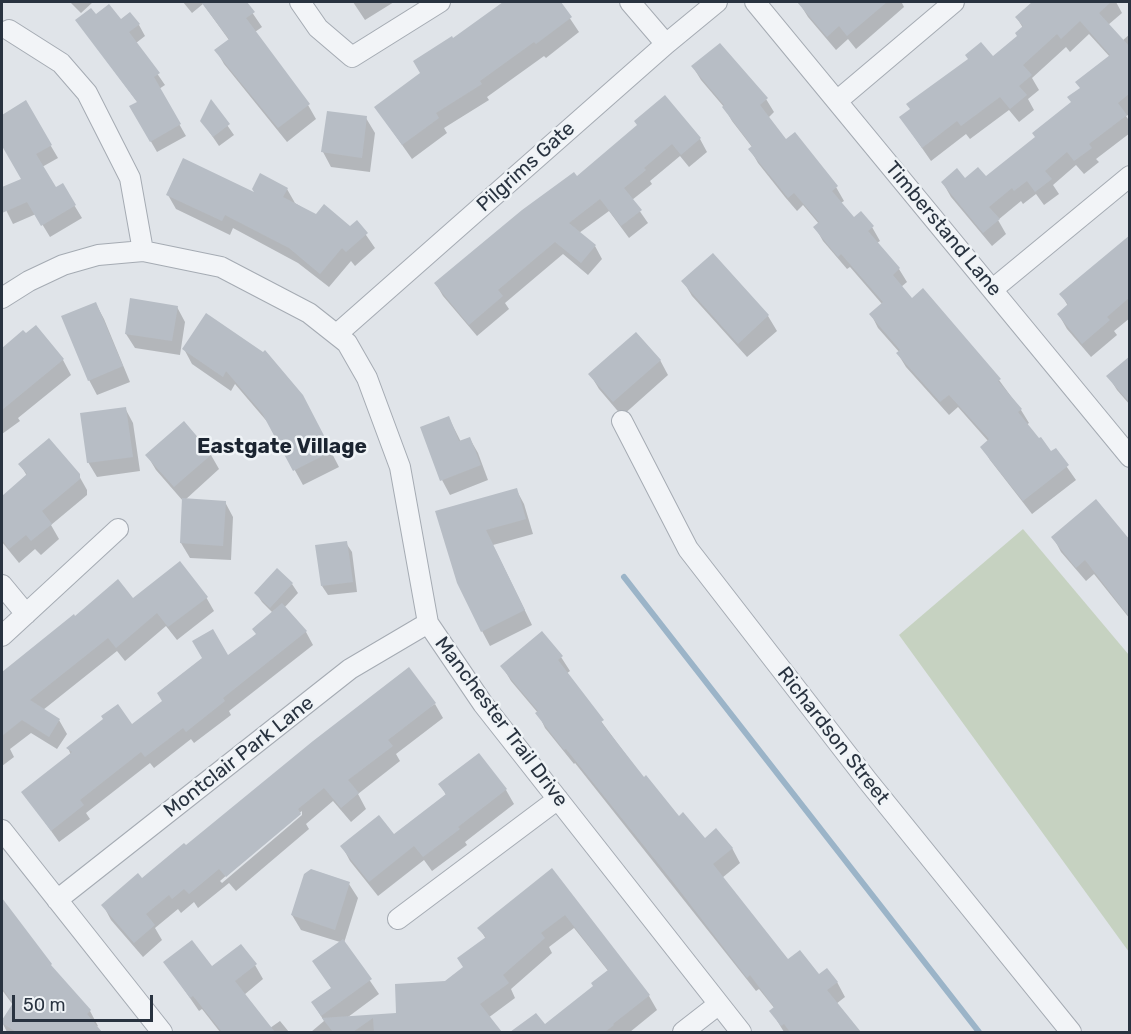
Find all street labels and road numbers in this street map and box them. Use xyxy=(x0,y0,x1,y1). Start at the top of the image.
street label: Pilgrims Gate xyxy=(472,117,580,217)
street label: Timberstand Lane xyxy=(880,157,1006,301)
street label: Manchester Trail Drive xyxy=(429,632,573,812)
street label: Richardson Street xyxy=(772,662,894,810)
street label: Montclair Park Lane xyxy=(159,691,319,823)

